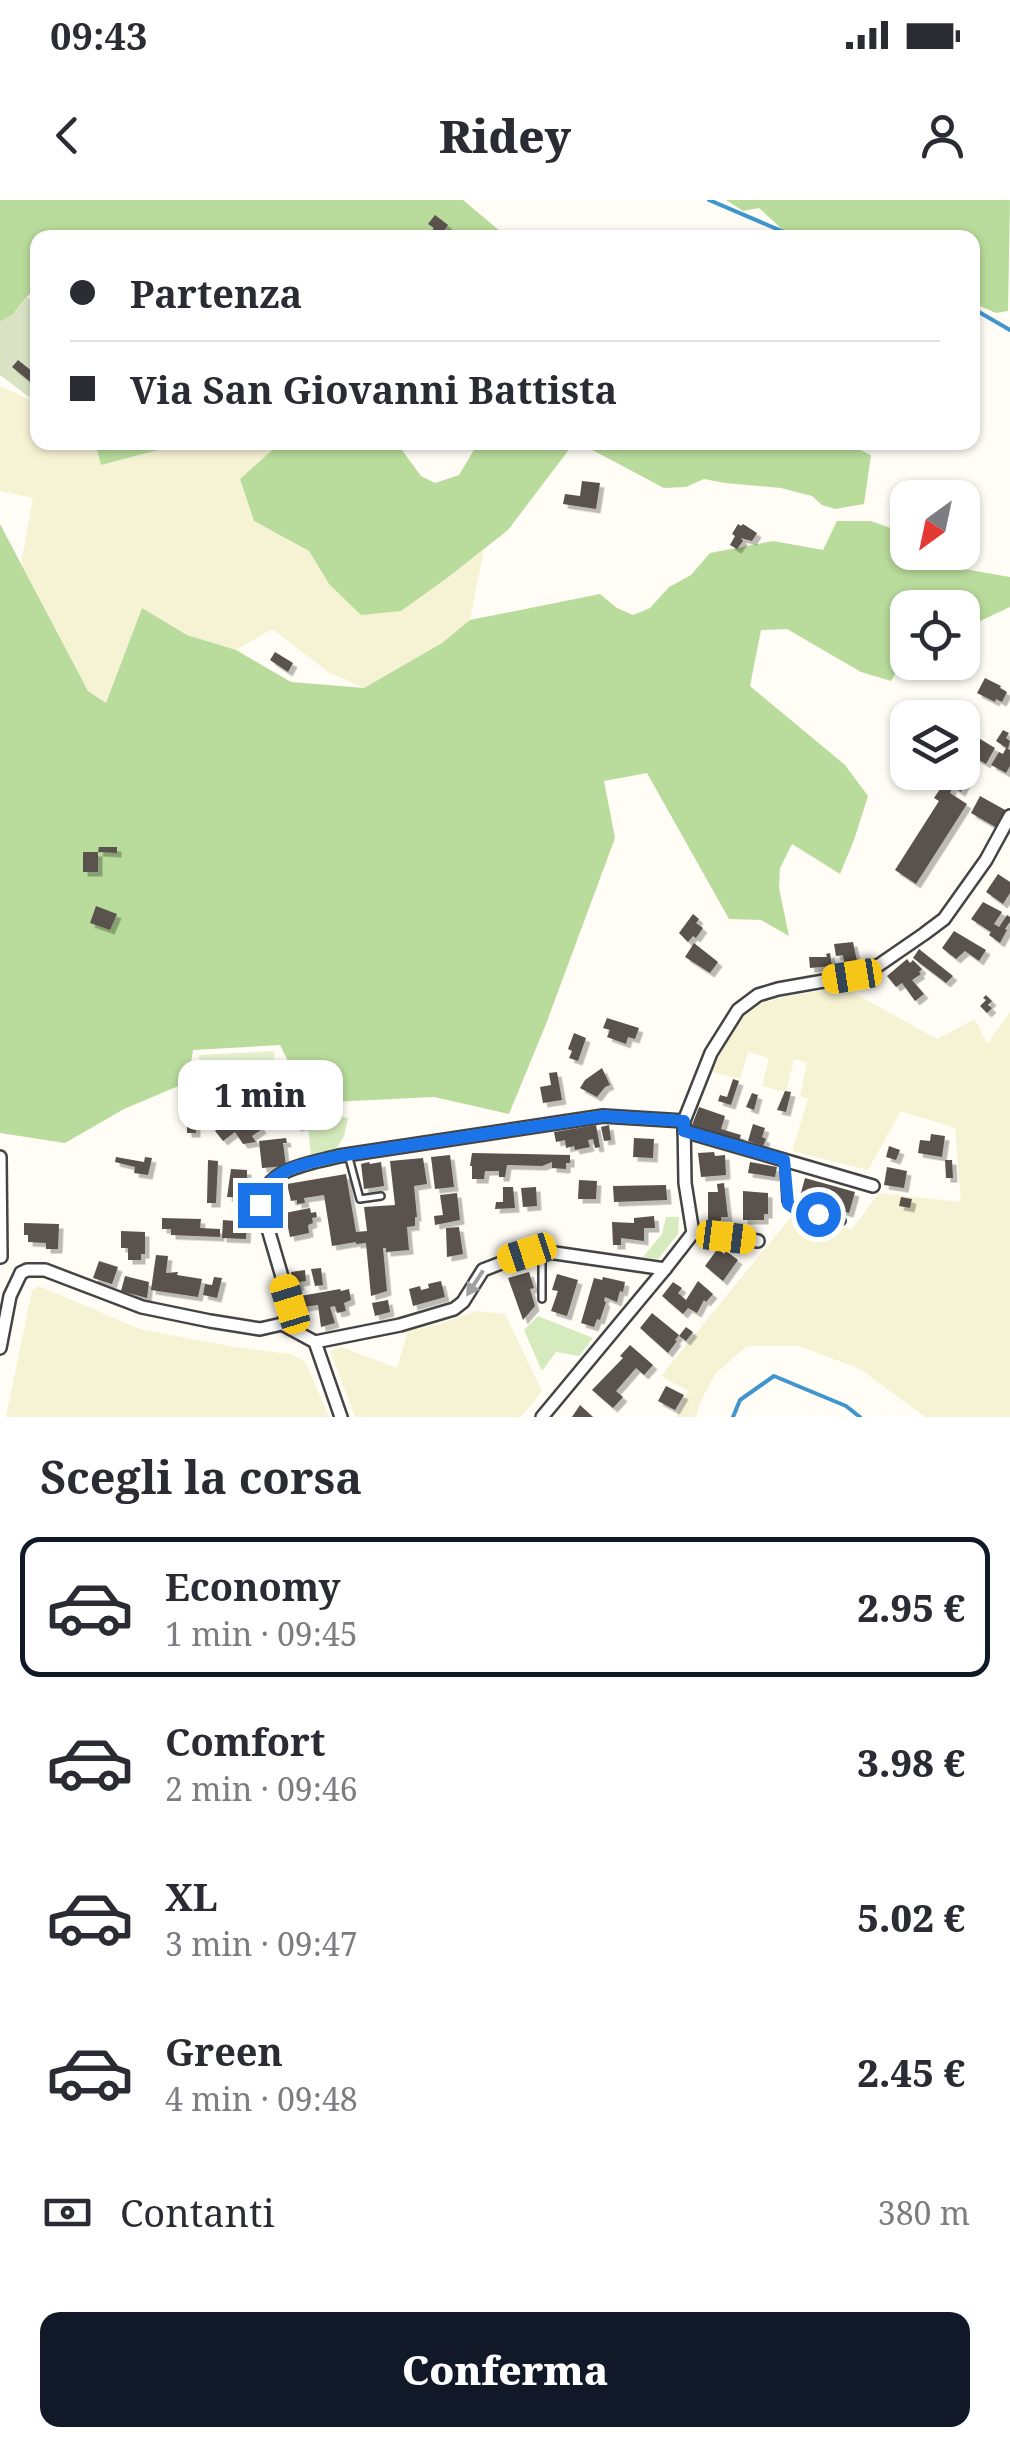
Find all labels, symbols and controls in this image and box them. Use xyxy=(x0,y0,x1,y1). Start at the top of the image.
text: 09:43 xyxy=(50,9,147,61)
text: Ridey xyxy=(439,105,571,166)
icon: back xyxy=(40,108,95,163)
icon: person xyxy=(915,108,970,163)
text: Partenza xyxy=(130,267,302,319)
text: Via San Giovanni Battista xyxy=(130,363,617,415)
north arrow xyxy=(890,480,980,570)
map controls xyxy=(890,480,980,790)
button: locate xyxy=(890,590,980,680)
button: layers xyxy=(890,700,980,790)
car xyxy=(820,956,884,996)
callout: 1 min xyxy=(178,1060,342,1130)
text: 1 min xyxy=(215,1073,306,1116)
route end xyxy=(238,1183,283,1228)
route start xyxy=(796,1192,841,1237)
car xyxy=(694,1218,758,1256)
car xyxy=(494,1229,560,1277)
one-way arrow xyxy=(467,1270,485,1297)
car xyxy=(267,1271,313,1337)
text: Scegli la corsa xyxy=(40,1446,362,1507)
text: Economy xyxy=(165,1560,341,1612)
icon: car xyxy=(45,1562,135,1652)
text: 2.95 € xyxy=(857,1581,965,1633)
text: 1 min · 09:45 xyxy=(165,1612,358,1655)
text: Comfort xyxy=(165,1715,325,1767)
icon: car xyxy=(45,1717,135,1807)
text: 3.98 € xyxy=(857,1736,965,1788)
text: 2 min · 09:46 xyxy=(165,1767,358,1810)
text: XL xyxy=(165,1870,218,1922)
icon: car xyxy=(45,1872,135,1962)
text: 5.02 € xyxy=(857,1891,965,1943)
text: 3 min · 09:47 xyxy=(165,1922,358,1965)
text: Green xyxy=(165,2025,283,2077)
icon: car xyxy=(45,2027,135,2117)
text: 2.45 € xyxy=(857,2046,965,2098)
text: 4 min · 09:48 xyxy=(165,2077,358,2120)
icon: cash xyxy=(40,2185,95,2240)
text: Contanti xyxy=(120,2186,275,2238)
text: 380 m xyxy=(878,2191,970,2234)
button: Conferma xyxy=(40,2312,970,2427)

